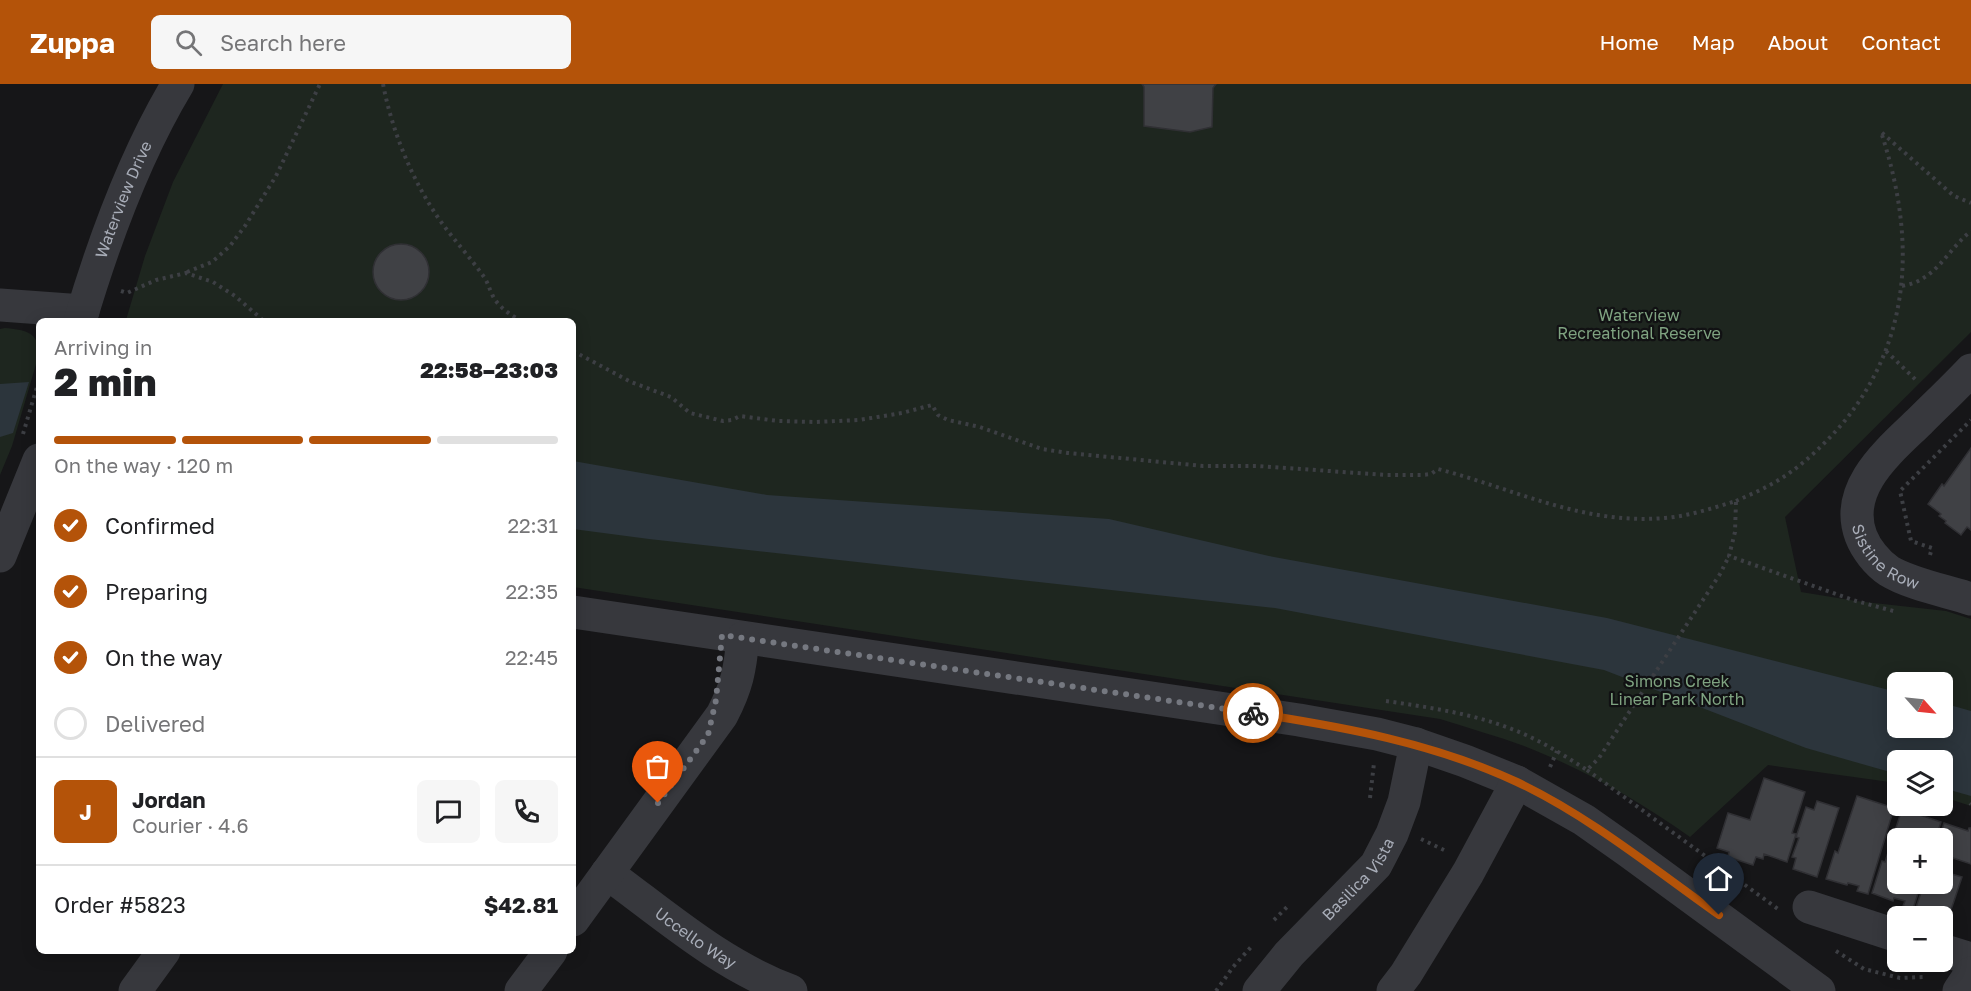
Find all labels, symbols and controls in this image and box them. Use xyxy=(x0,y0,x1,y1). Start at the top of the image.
search box xyxy=(151,15,571,69)
text: Zuppa xyxy=(30,26,115,59)
icon: search xyxy=(172,26,205,59)
text: Search here xyxy=(220,29,346,56)
text: Home xyxy=(1599,29,1659,55)
text: Map xyxy=(1692,29,1735,55)
text: About xyxy=(1768,29,1828,55)
text: Contact xyxy=(1861,29,1941,55)
street label: Waterview Drive xyxy=(91,137,156,261)
park label: Waterview Recreational Reserve xyxy=(1557,305,1721,343)
text: Arriving in xyxy=(54,335,152,359)
text: 22:58–23:03 xyxy=(420,356,558,383)
text: 2 min xyxy=(54,358,157,405)
text: On the way · 120 m xyxy=(54,453,233,477)
icon: check xyxy=(54,509,87,542)
text: Confirmed xyxy=(105,512,215,539)
text: 22:31 xyxy=(507,513,558,537)
street label: Sistine Row xyxy=(1848,522,1922,593)
icon: check xyxy=(54,575,87,608)
text: Preparing xyxy=(105,578,208,605)
text: 22:35 xyxy=(506,579,558,603)
icon: check xyxy=(54,641,87,674)
text: On the way xyxy=(105,644,223,671)
text: 22:45 xyxy=(505,645,558,669)
park label: Simons Creek Linear Park North xyxy=(1609,671,1745,709)
north arrow xyxy=(1887,672,1953,738)
map controls xyxy=(1887,672,1953,972)
courier xyxy=(1223,683,1283,743)
icon: bike xyxy=(1237,697,1270,730)
text: Delivered xyxy=(105,710,205,737)
pin xyxy=(632,741,683,803)
icon: bag xyxy=(641,750,674,783)
button: layers xyxy=(1887,750,1953,816)
button: chat xyxy=(417,780,480,843)
button: phone xyxy=(495,780,558,843)
text: Jordan xyxy=(132,786,206,813)
text: J xyxy=(79,798,92,825)
text: Courier · 4.6 xyxy=(132,813,249,837)
button: + xyxy=(1887,828,1953,894)
street label: Basilica Vista xyxy=(1317,834,1398,925)
pin xyxy=(1693,853,1744,915)
icon: home xyxy=(1702,862,1735,895)
text: Order #5823 xyxy=(54,891,186,918)
text: $42.81 xyxy=(484,891,558,918)
street label: Uccello Way xyxy=(651,903,740,973)
button: − xyxy=(1887,906,1953,972)

